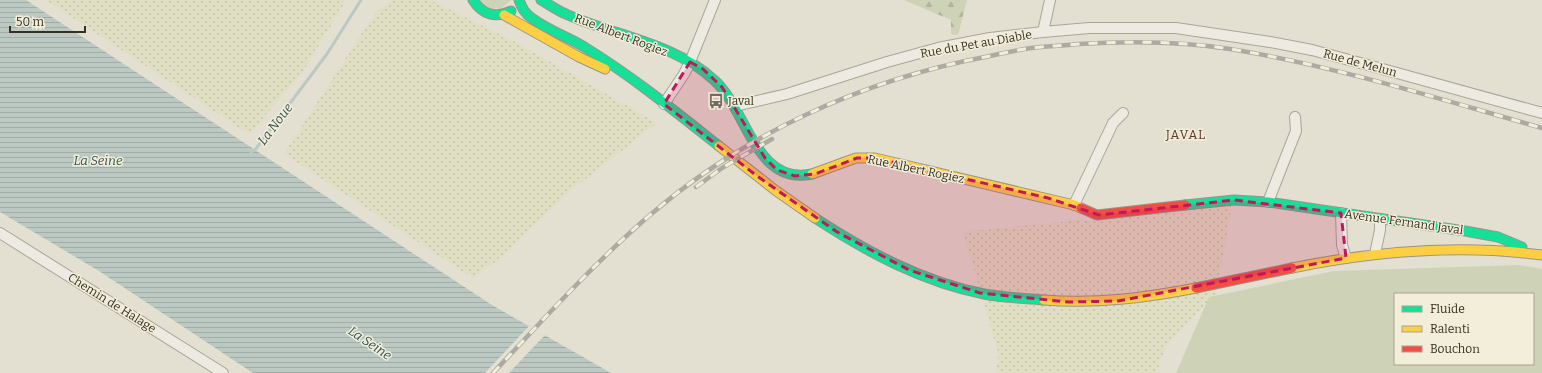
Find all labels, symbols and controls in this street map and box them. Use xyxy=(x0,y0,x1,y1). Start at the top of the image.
scale bar xyxy=(10,8,85,34)
street label: Rue Albert Rogiez xyxy=(573,11,670,59)
text: 50 m xyxy=(16,15,45,29)
street label: Rue du Pet au Diable xyxy=(919,27,1033,61)
street label: Rue de Melun xyxy=(1322,46,1399,80)
bus stop icon: Javal xyxy=(707,92,725,110)
place label: Javal xyxy=(727,94,755,108)
water label: La Noue xyxy=(255,100,296,148)
district label: JAVAL xyxy=(1165,127,1206,142)
street label: Rue Albert Rogiez xyxy=(866,152,966,186)
water label: La Seine xyxy=(74,153,123,168)
street label: Avenue Fernand Javal xyxy=(1344,207,1465,237)
street label: Chemin de Halage xyxy=(65,270,159,336)
legend xyxy=(1394,293,1534,365)
text: Fluide xyxy=(1430,302,1465,316)
text: Ralenti xyxy=(1430,322,1470,336)
water label: La Seine xyxy=(346,323,395,363)
text: Bouchon xyxy=(1430,342,1480,356)

